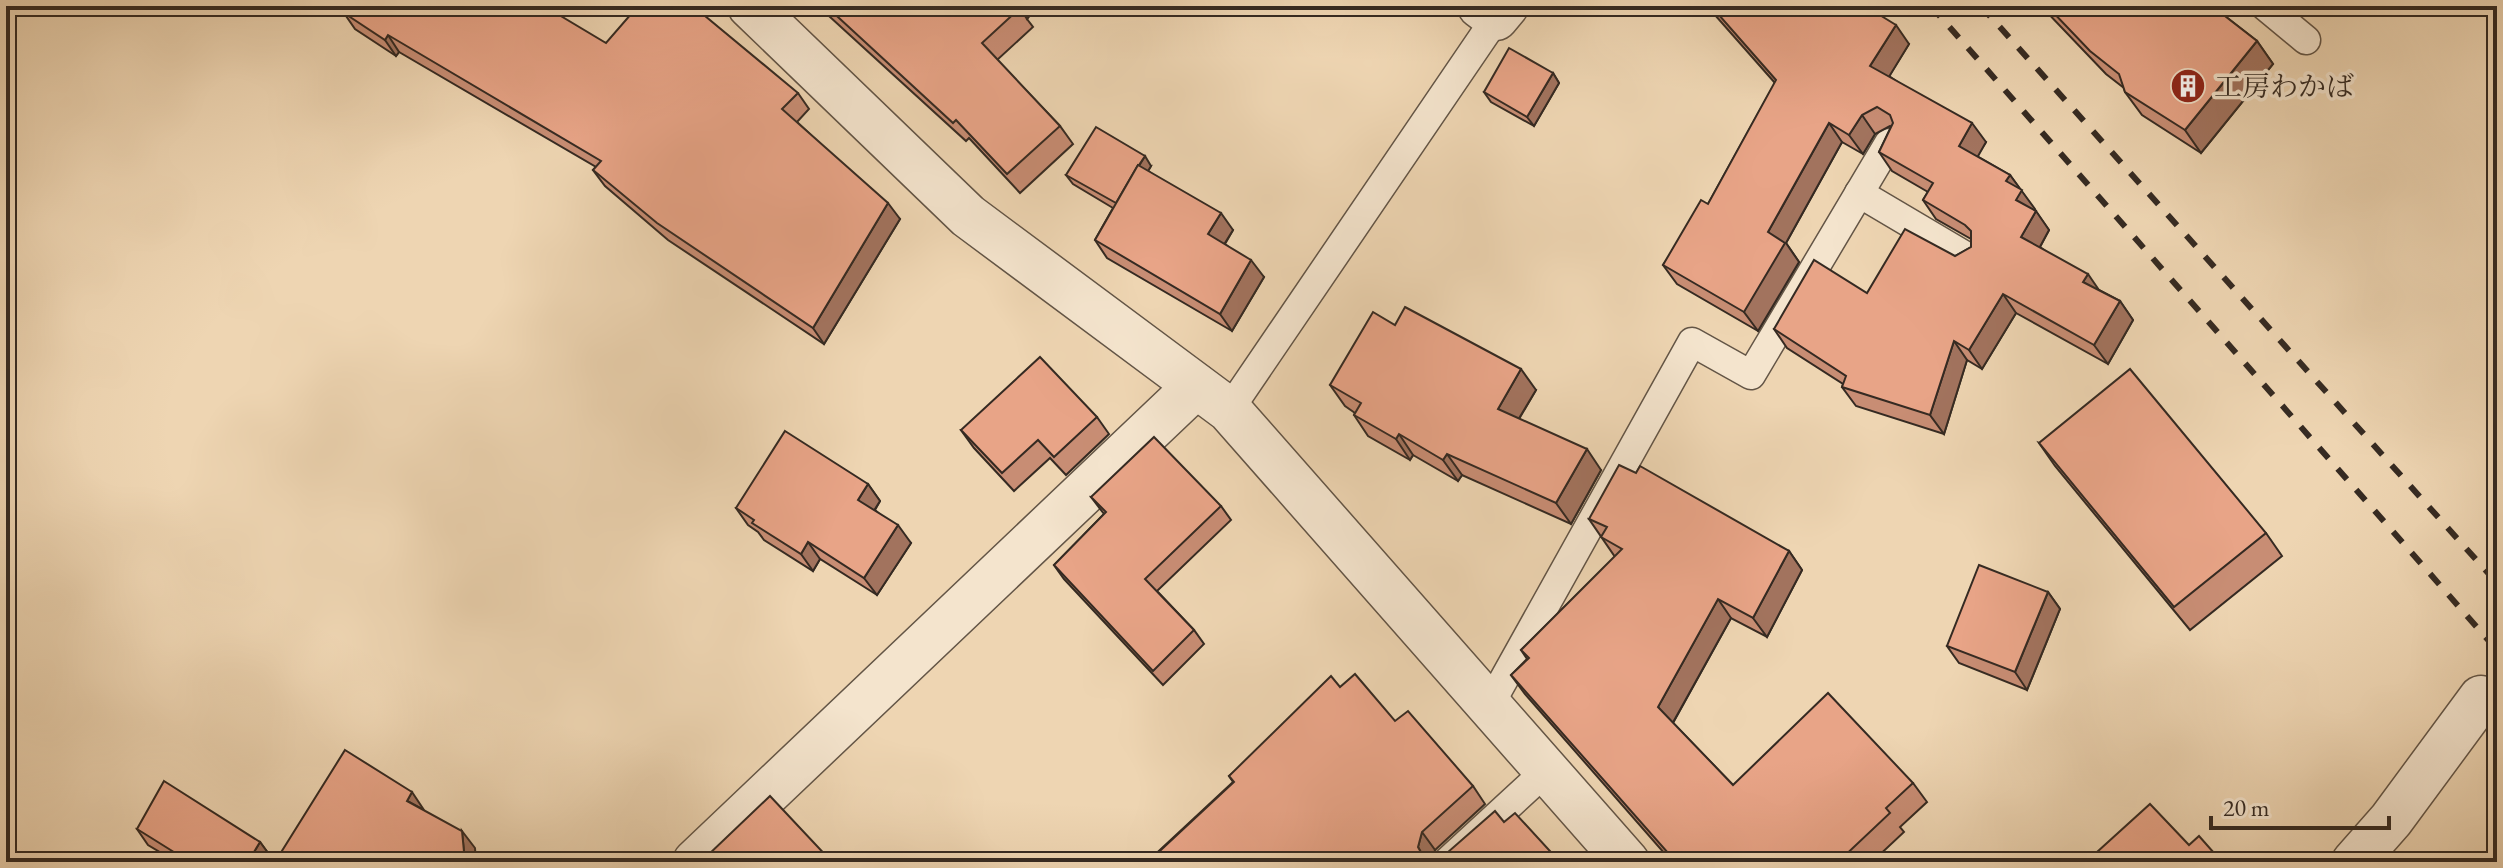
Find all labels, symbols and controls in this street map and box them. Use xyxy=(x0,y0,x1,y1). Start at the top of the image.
building icon: 工房わかば xyxy=(2169,67,2207,105)
place label: 工房わかば xyxy=(2214,68,2354,104)
scale bar xyxy=(2211,780,2389,830)
text: 20 m xyxy=(2223,792,2270,823)

